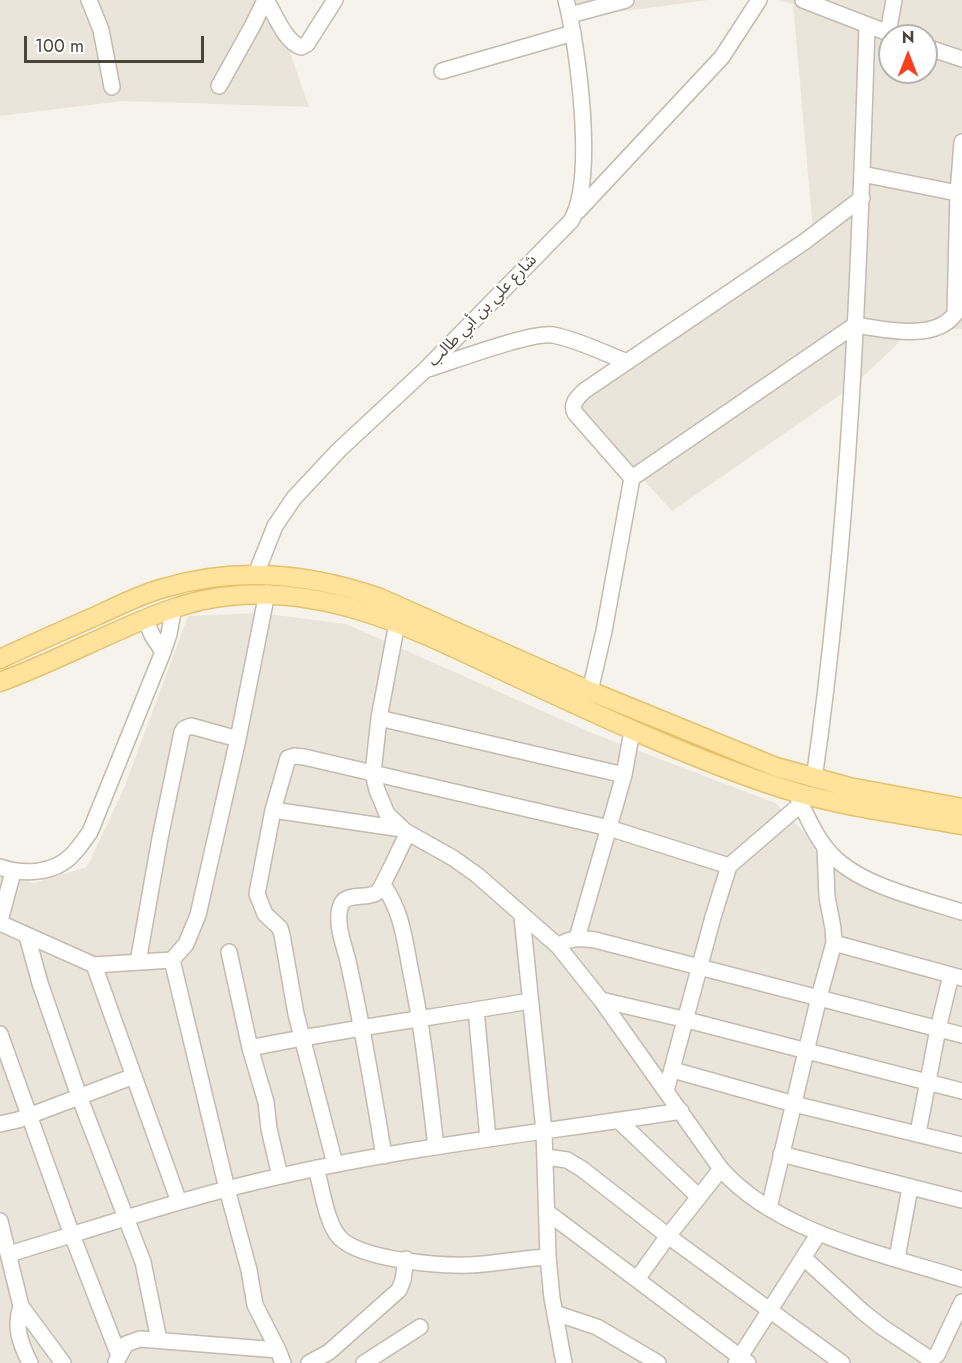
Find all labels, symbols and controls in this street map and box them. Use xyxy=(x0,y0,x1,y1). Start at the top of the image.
scale bar xyxy=(27,24,207,62)
north arrow xyxy=(878,24,938,84)
text: N xyxy=(902,26,914,49)
text: 100 m xyxy=(35,33,84,59)
street label: شارع علي بن أبي طالب xyxy=(425,251,541,371)

